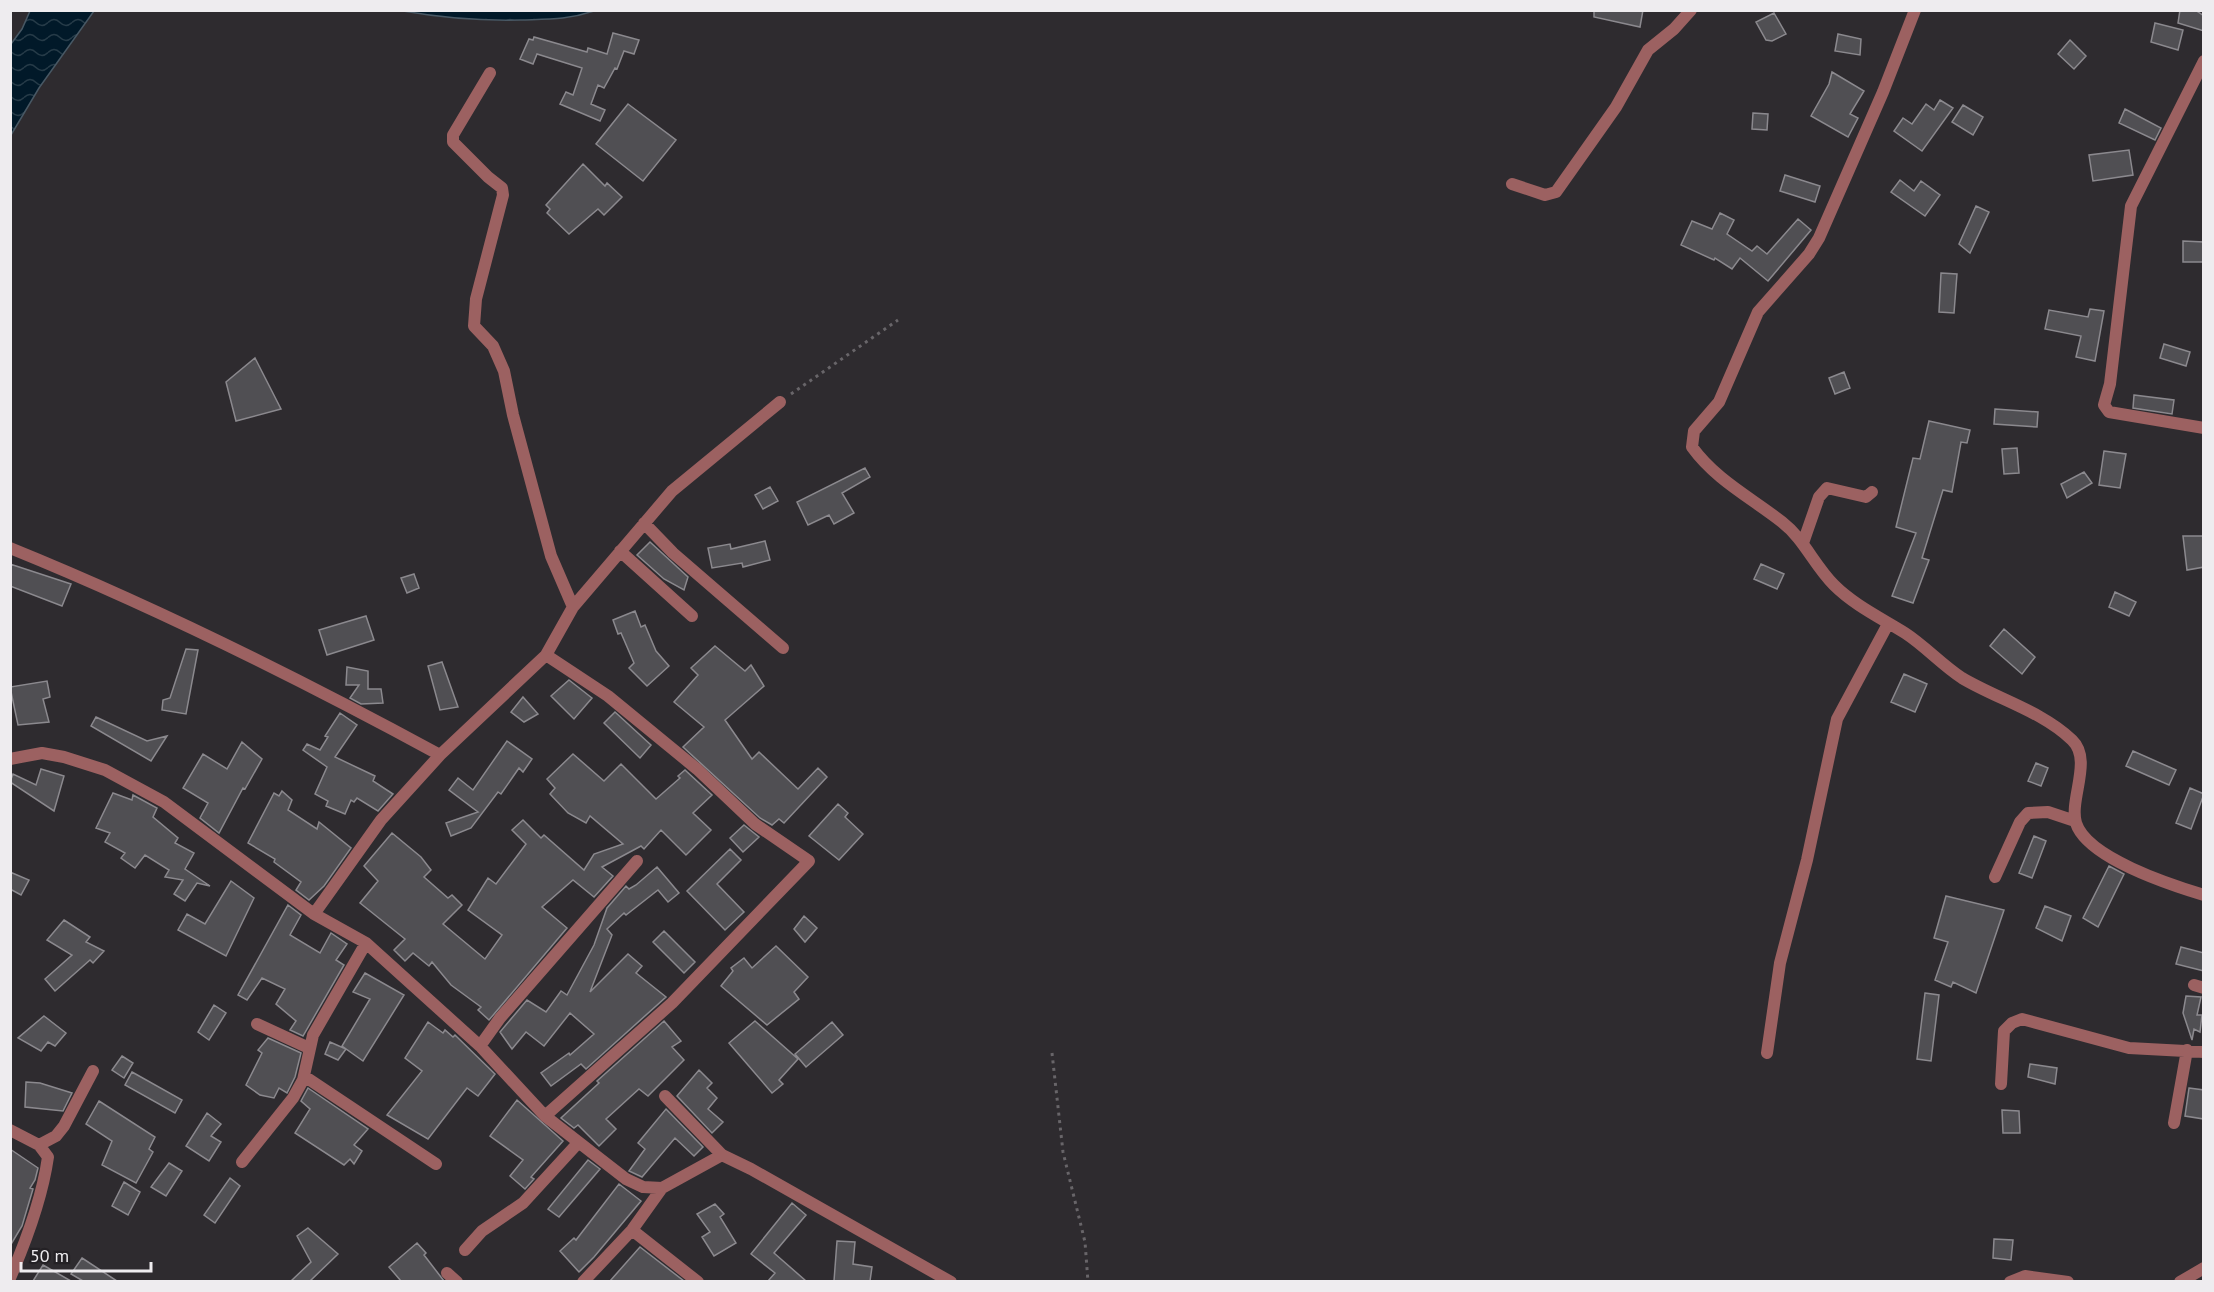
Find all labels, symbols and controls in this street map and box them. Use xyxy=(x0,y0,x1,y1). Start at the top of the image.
scale bar xyxy=(21,1235,152,1273)
text: 50 m xyxy=(30,1244,69,1267)

